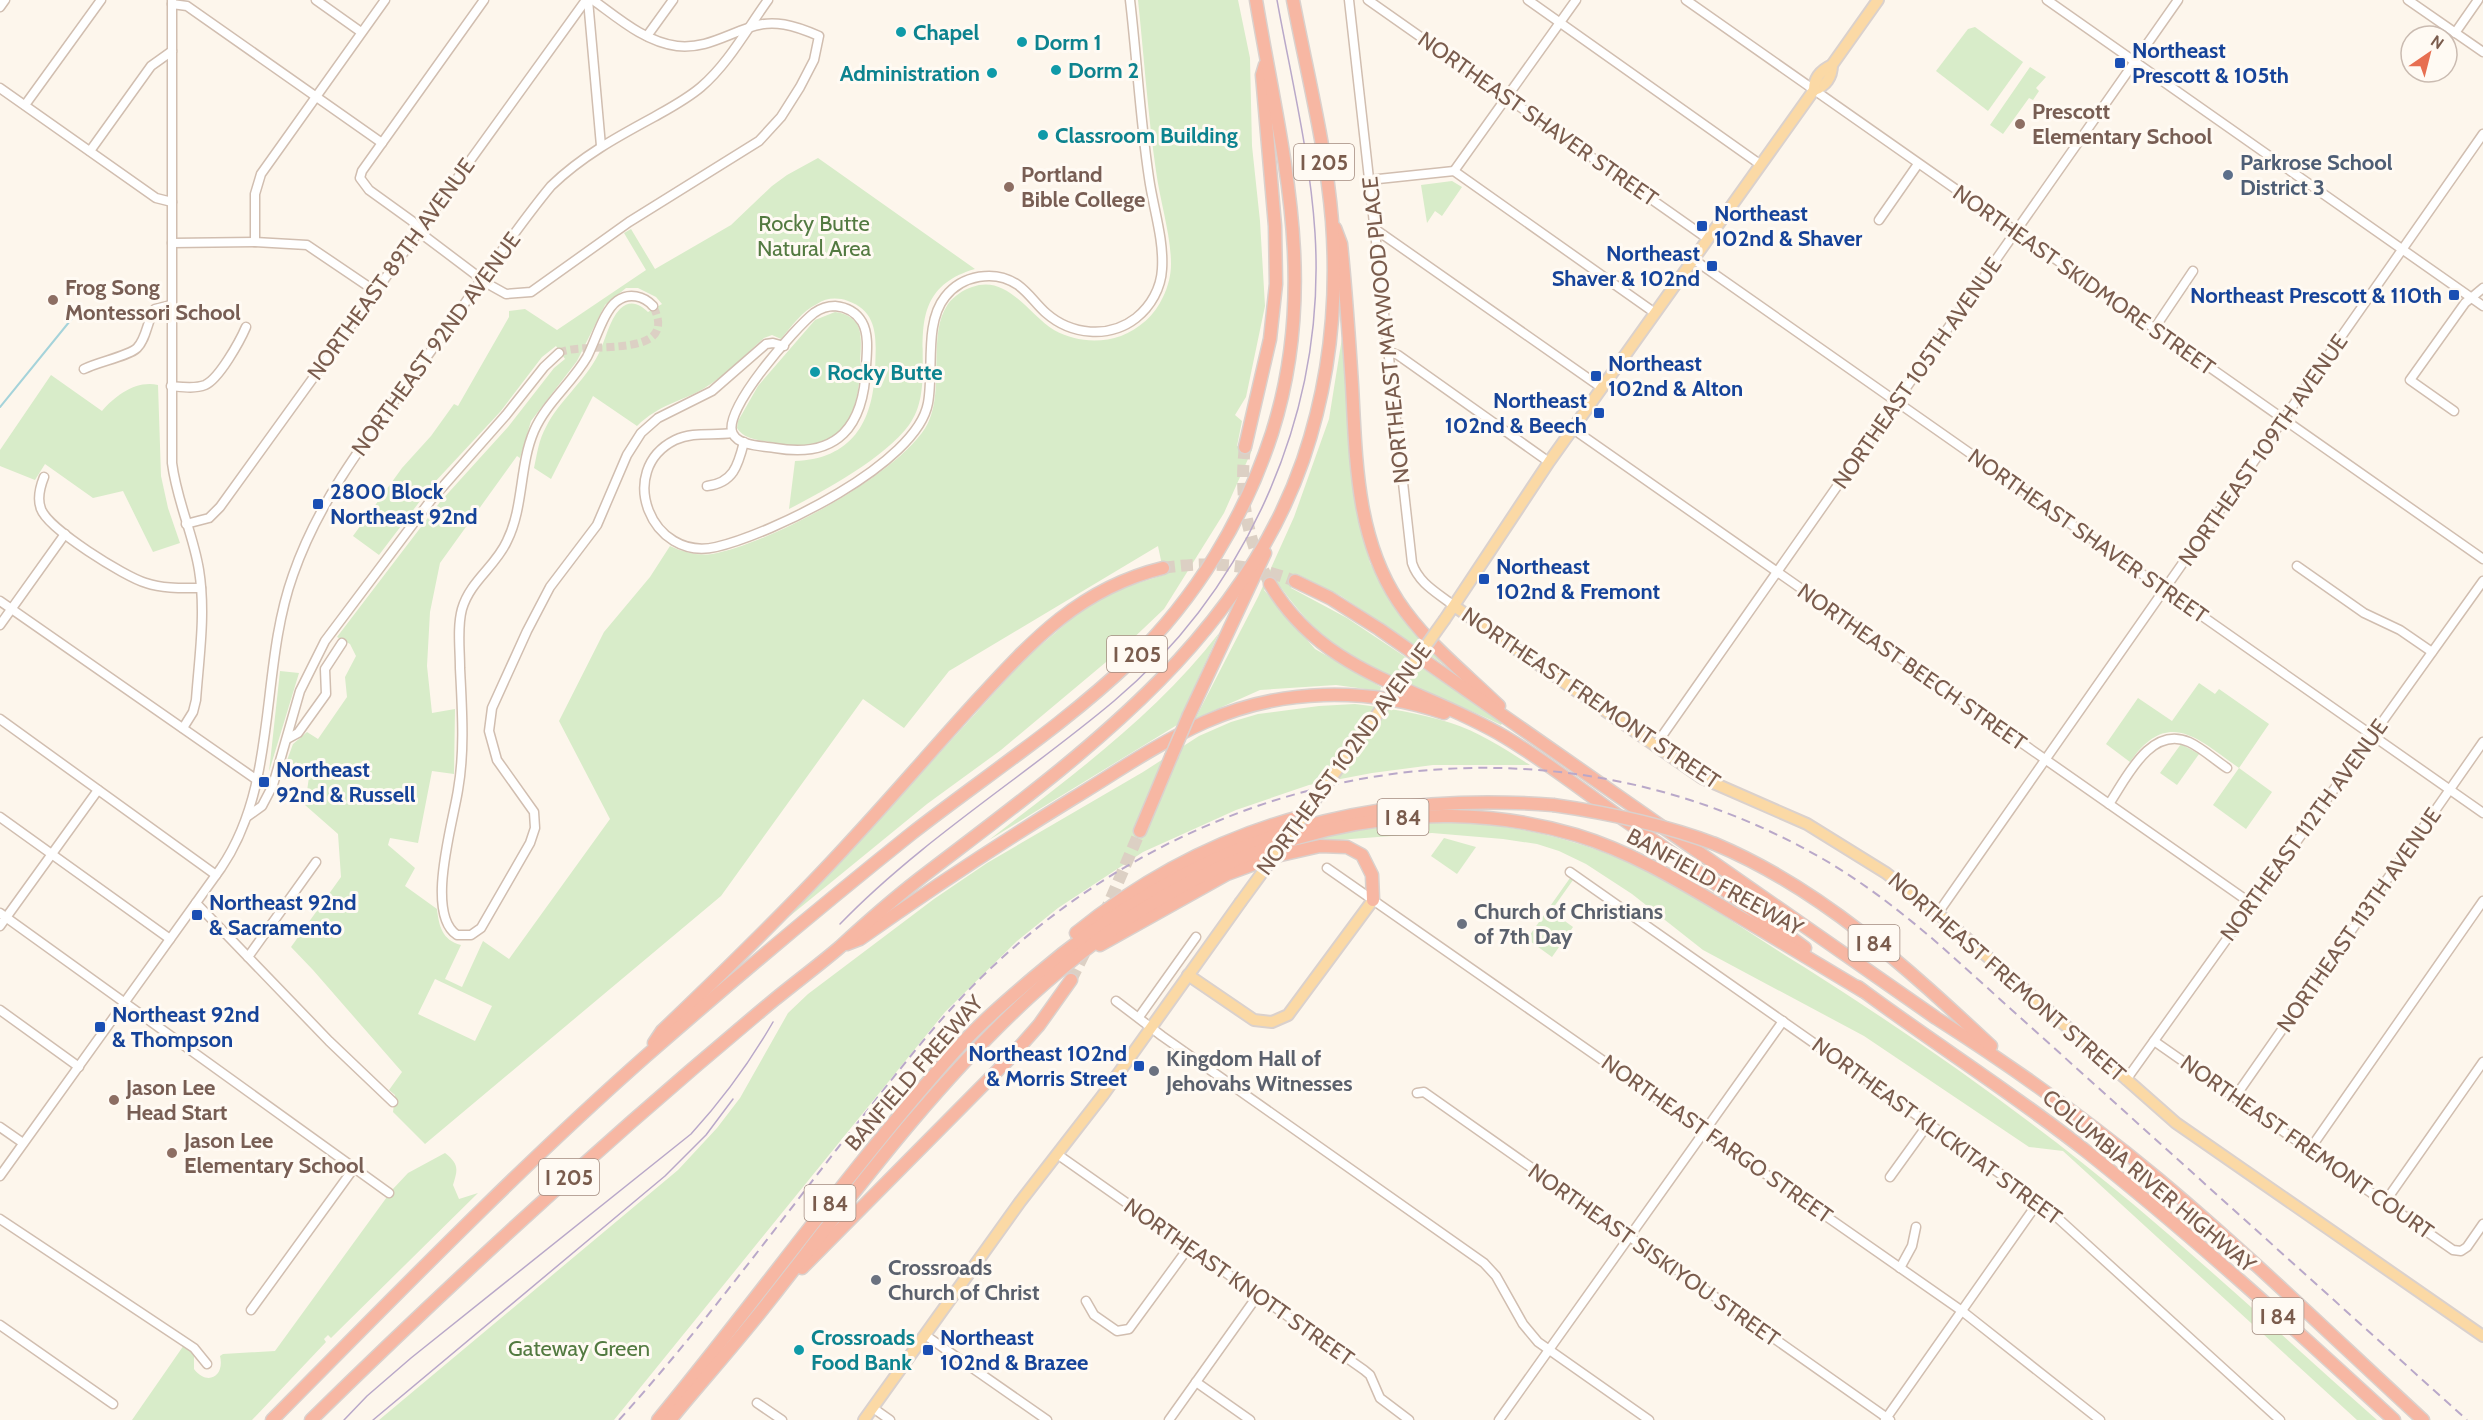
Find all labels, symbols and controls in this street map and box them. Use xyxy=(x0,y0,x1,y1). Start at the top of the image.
place label: Chapel xyxy=(913,19,979,46)
north arrow xyxy=(2399,24,2459,84)
marker: Chapel xyxy=(894,25,908,39)
street label: NORTHEAST SHAVER STREET xyxy=(1413,26,1663,212)
place label: Dorm 1 xyxy=(1034,29,1102,56)
text: N xyxy=(2427,31,2447,53)
marker: Dorm 1 xyxy=(1015,35,1029,49)
place label: Northeast Prescott & 105th xyxy=(2132,37,2289,89)
marker: Northeast Prescott & 105th xyxy=(2113,56,2127,70)
place label: Dorm 2 xyxy=(1068,57,1139,84)
place label: Administration xyxy=(840,60,980,87)
marker: Dorm 2 xyxy=(1049,63,1063,77)
marker: Administration xyxy=(985,66,999,80)
place label: Prescott Elementary School xyxy=(2032,98,2212,150)
marker: Prescott Elementary School xyxy=(2013,117,2027,131)
place label: Classroom Building xyxy=(1055,122,1238,149)
marker: Classroom Building xyxy=(1036,128,1050,142)
road number: I 205 xyxy=(1294,144,1354,180)
place label: Parkrose School District 3 xyxy=(2240,149,2393,201)
street label: NORTHEAST 89TH AVENUE xyxy=(301,153,481,385)
place label: Portland Bible College xyxy=(1021,161,1145,213)
marker: Parkrose School District 3 xyxy=(2221,168,2235,182)
street label: NORTHEAST MAYWOOD PLACE xyxy=(1356,175,1416,485)
street label: NORTHEAST SKIDMORE STREET xyxy=(1948,179,2220,381)
marker: Portland Bible College xyxy=(1002,180,1016,194)
place label: Northeast 102nd & Shaver xyxy=(1714,200,1863,252)
park label: Rocky Butte Natural Area xyxy=(757,210,871,262)
marker: Northeast 102nd & Shaver xyxy=(1695,219,1709,233)
street label: NORTHEAST 92ND AVENUE xyxy=(346,227,526,461)
place label: Northeast Shaver & 102nd xyxy=(1552,240,1700,292)
street label: NORTHEAST 105TH AVENUE xyxy=(1827,252,2007,494)
marker: Northeast Shaver & 102nd xyxy=(1705,259,1719,273)
place label: Frog Song Montessori School xyxy=(65,274,241,326)
place label: Northeast Prescott & 110th xyxy=(2190,282,2442,309)
marker: Northeast Prescott & 110th xyxy=(2447,288,2461,302)
marker: Frog Song Montessori School xyxy=(46,293,60,307)
street label: NORTHEAST 109TH AVENUE xyxy=(2173,329,2353,571)
place label: Northeast 102nd & Alton xyxy=(1608,350,1743,402)
place label: Rocky Butte xyxy=(827,359,943,386)
marker: Rocky Butte xyxy=(808,365,822,379)
marker: Northeast 102nd & Alton xyxy=(1589,369,1603,383)
place label: Northeast 102nd & Beech xyxy=(1445,387,1587,439)
marker: Northeast 102nd & Beech xyxy=(1592,406,1606,420)
street label: NORTHEAST SHAVER STREET xyxy=(1963,443,2213,629)
place label: 2800 Block Northeast 92nd xyxy=(330,478,478,530)
marker: 2800 Block Northeast 92nd xyxy=(311,497,325,511)
place label: Northeast 102nd & Fremont xyxy=(1496,553,1661,605)
marker: Northeast 102nd & Fremont xyxy=(1477,572,1491,586)
street label: NORTHEAST BEECH STREET xyxy=(1792,578,2032,757)
street label: NORTHEAST FREMONT STREET xyxy=(1457,601,1725,795)
road number: I 205 xyxy=(1107,636,1167,672)
street label: NORTHEAST 102ND AVENUE xyxy=(1251,638,1437,880)
street label: NORTHEAST 112TH AVENUE xyxy=(2214,714,2394,946)
place label: Northeast 92nd & Russell xyxy=(276,756,416,808)
marker: Northeast 92nd & Russell xyxy=(257,775,271,789)
road number: I 84 xyxy=(1378,799,1428,835)
street label: NORTHEAST 113TH AVENUE xyxy=(2271,802,2447,1038)
street label: BANFIELD FREEWAY xyxy=(1622,822,1808,942)
street label: NORTHEAST FREMONT STREET xyxy=(1883,867,2131,1088)
place label: Northeast 92nd & Sacramento xyxy=(209,889,357,941)
place label: Church of Christians of 7th Day xyxy=(1474,898,1663,950)
marker: Northeast 92nd & Sacramento xyxy=(190,908,204,922)
marker: Church of Christians of 7th Day xyxy=(1455,917,1469,931)
road number: I 84 xyxy=(1848,925,1900,961)
street label: BANFIELD FREEWAY xyxy=(839,989,989,1156)
place label: Northeast 92nd & Thompson xyxy=(112,1001,260,1053)
marker: Northeast 92nd & Thompson xyxy=(93,1020,107,1034)
street label: NORTHEAST KLICKITAT STREET xyxy=(1807,1031,2067,1231)
place label: Northeast 102nd & Morris Street xyxy=(968,1040,1127,1092)
place label: Kingdom Hall of Jehovahs Witnesses xyxy=(1165,1045,1352,1097)
street label: NORTHEAST FARGO STREET xyxy=(1596,1049,1838,1229)
street label: NORTHEAST FREMONT COURT xyxy=(2175,1049,2439,1245)
marker: Northeast 102nd & Morris Street xyxy=(1132,1059,1146,1073)
marker: Kingdom Hall of Jehovahs Witnesses xyxy=(1147,1064,1161,1078)
place label: Jason Lee Head Start xyxy=(125,1074,228,1126)
street label: COLUMBIA RIVER HIGHWAY xyxy=(2037,1084,2262,1279)
marker: Jason Lee Head Start xyxy=(107,1093,121,1107)
place label: Jason Lee Elementary School xyxy=(183,1127,364,1179)
marker: Jason Lee Elementary School xyxy=(165,1146,179,1160)
street label: NORTHEAST SISKIYOU STREET xyxy=(1523,1158,1785,1353)
road number: I 205 xyxy=(539,1159,599,1195)
road number: I 84 xyxy=(804,1185,856,1221)
street label: NORTHEAST KNOTT STREET xyxy=(1119,1192,1359,1372)
place label: Crossroads Church of Christ xyxy=(888,1254,1040,1306)
marker: Crossroads Church of Christ xyxy=(869,1273,883,1287)
road number: I 84 xyxy=(2252,1298,2304,1334)
place label: Crossroads Food Bank xyxy=(811,1324,915,1376)
place label: Northeast 102nd & Brazee xyxy=(940,1324,1088,1376)
park label: Gateway Green xyxy=(508,1335,650,1362)
marker: Crossroads Food Bank xyxy=(792,1343,806,1357)
marker: Northeast 102nd & Brazee xyxy=(921,1343,935,1357)

